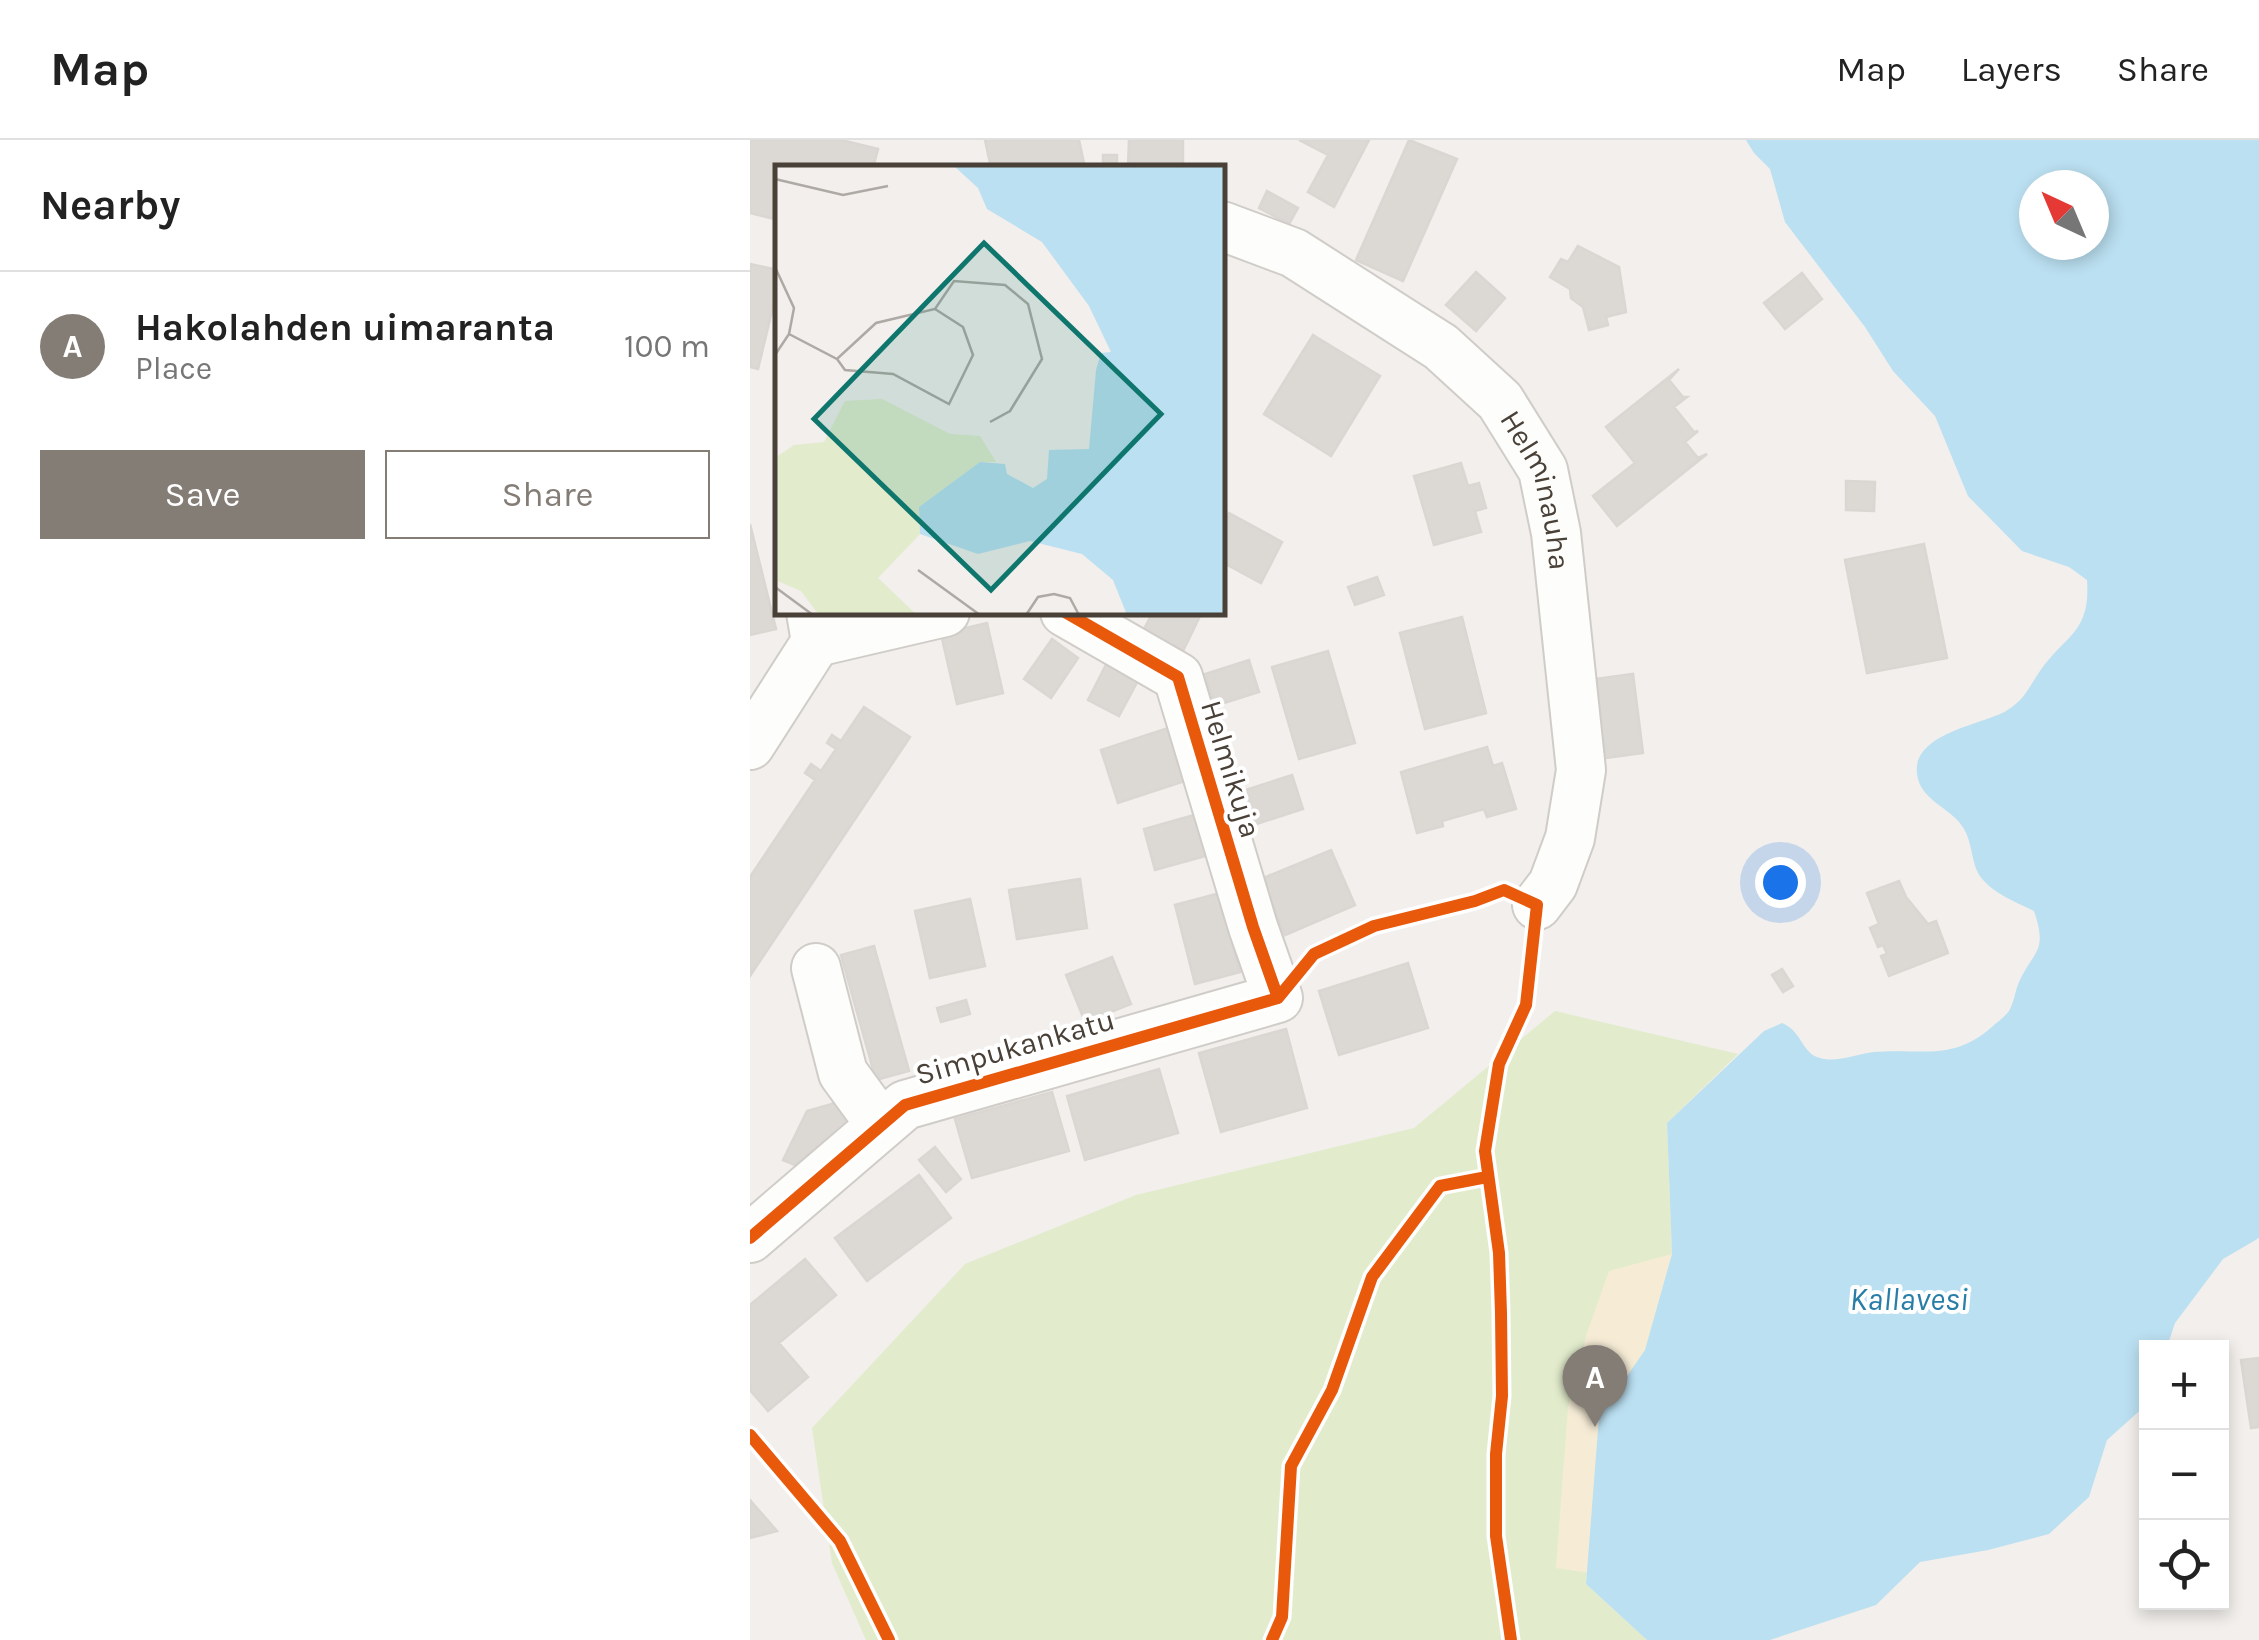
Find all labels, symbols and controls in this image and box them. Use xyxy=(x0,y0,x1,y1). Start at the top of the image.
text: Map xyxy=(50,41,149,97)
text: Map xyxy=(1836,49,1906,90)
text: Layers xyxy=(1961,49,2062,90)
text: Share xyxy=(2117,49,2209,90)
inset map xyxy=(775,165,1225,615)
north arrow xyxy=(2019,170,2109,260)
text: Nearby xyxy=(40,180,180,230)
text: Hakolahden uimaranta xyxy=(135,305,555,350)
text: A xyxy=(62,328,83,365)
text: 100 m xyxy=(624,328,710,365)
text: Place xyxy=(135,350,212,387)
street label: Helminauha xyxy=(1492,404,1578,572)
button: Save xyxy=(40,450,365,539)
button: Share xyxy=(385,450,710,539)
street label: Helmikuja xyxy=(1193,696,1269,842)
your location xyxy=(1755,857,1806,908)
street label: Simpukankatu xyxy=(911,1001,1119,1093)
water label: Kallavesi xyxy=(1850,1281,1968,1318)
map controls xyxy=(2139,1340,2229,1610)
button: + xyxy=(2139,1340,2229,1430)
pin: A xyxy=(1562,1344,1628,1427)
button: − xyxy=(2139,1430,2229,1520)
button: locate xyxy=(2139,1520,2229,1610)

